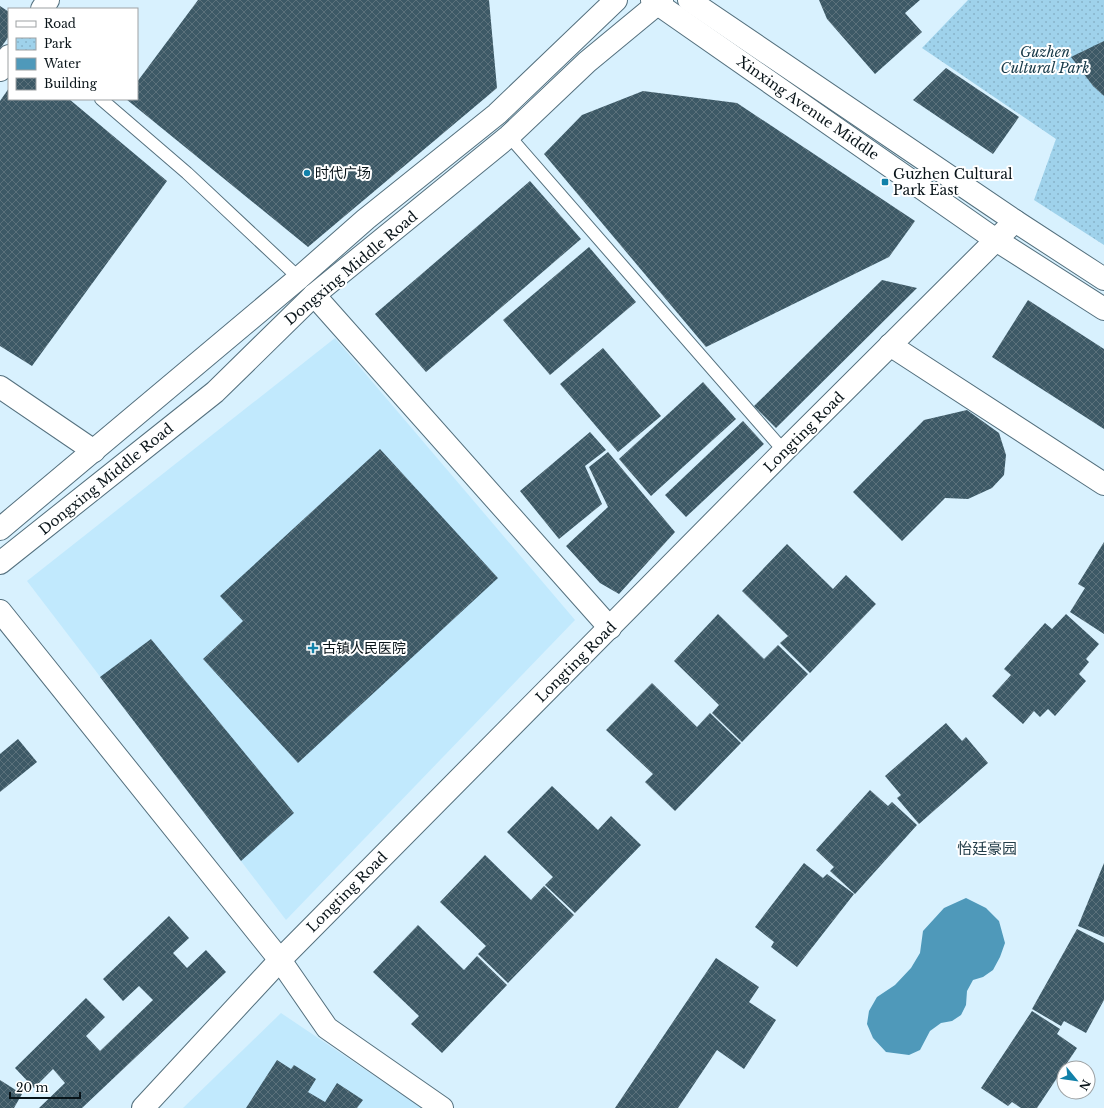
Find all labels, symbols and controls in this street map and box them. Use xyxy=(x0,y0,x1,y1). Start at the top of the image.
legend xyxy=(8,8,138,100)
text: Road xyxy=(44,16,76,31)
text: Park xyxy=(44,36,72,51)
park label: Guzhen Cultural Park xyxy=(1001,43,1089,77)
street label: Xinxing Avenue Middle xyxy=(733,52,883,164)
text: Water xyxy=(43,56,81,71)
text: Building xyxy=(44,76,98,91)
place label: 时代广场 xyxy=(315,164,371,182)
place label: Guzhen Cultural Park East xyxy=(893,165,1013,199)
marker: 时代广场 xyxy=(302,168,312,178)
marker: Guzhen Cultural Park East xyxy=(880,177,890,187)
street label: Dongxing Middle Road xyxy=(281,207,421,329)
street label: Longting Road xyxy=(760,388,848,476)
street label: Dongxing Middle Road xyxy=(35,419,177,539)
street label: Longting Road xyxy=(532,618,620,706)
place label: 古镇人民医院 xyxy=(322,639,406,657)
marker: 古镇人民医院 xyxy=(307,642,319,654)
district label: 怡廷豪园 xyxy=(957,839,1017,858)
street label: Longting Road xyxy=(303,848,391,936)
north arrow xyxy=(1056,1060,1096,1100)
scale bar xyxy=(10,1074,80,1100)
text: N xyxy=(1076,1077,1093,1093)
text: 20 m xyxy=(16,1080,48,1095)

